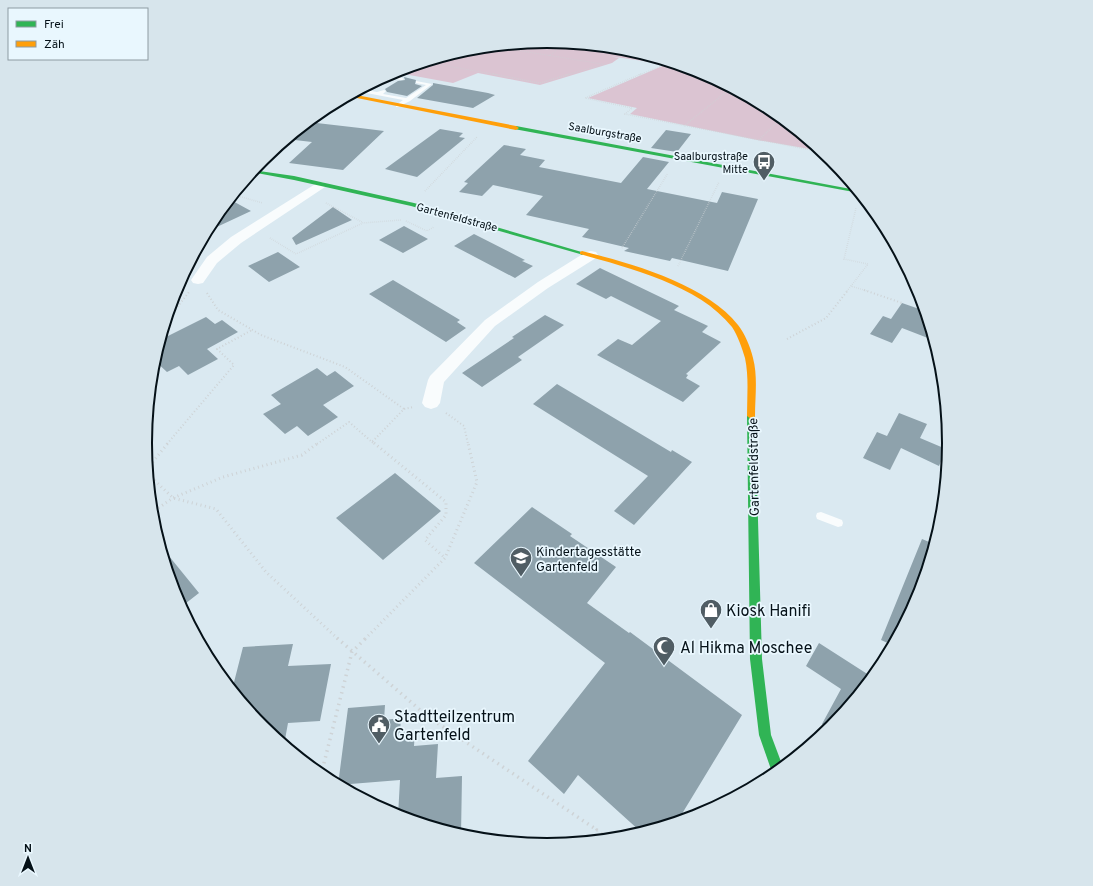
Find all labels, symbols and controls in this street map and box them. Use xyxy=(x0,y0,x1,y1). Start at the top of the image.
legend xyxy=(8,8,148,60)
text: Frei xyxy=(44,17,64,33)
text: Zäh xyxy=(44,37,65,53)
street label: Saalburgstraße xyxy=(567,120,643,146)
bus stop icon: Saalburgstraße Mitte xyxy=(751,149,777,182)
place label: Saalburgstraße Mitte xyxy=(674,150,748,177)
street label: Gartenfeldstraße xyxy=(415,200,499,236)
street label: Gartenfeldstraße xyxy=(746,418,764,516)
school or university icon: Kindertagesstätte Gartenfeld xyxy=(508,545,534,578)
place label: Kindertagesstätte Gartenfeld xyxy=(536,545,641,576)
shop icon: Kiosk Hanifi xyxy=(698,597,724,630)
place label: Kiosk Hanifi xyxy=(726,602,811,622)
mosque icon: Al Hikma Moschee xyxy=(651,634,677,667)
place label: Al Hikma Moschee xyxy=(680,639,812,659)
place label: Stadtteilzentrum Gartenfeld xyxy=(394,708,515,746)
public building icon: Stadtteilzentrum Gartenfeld xyxy=(366,712,392,745)
north arrow xyxy=(8,838,48,878)
text: N xyxy=(24,842,32,856)

